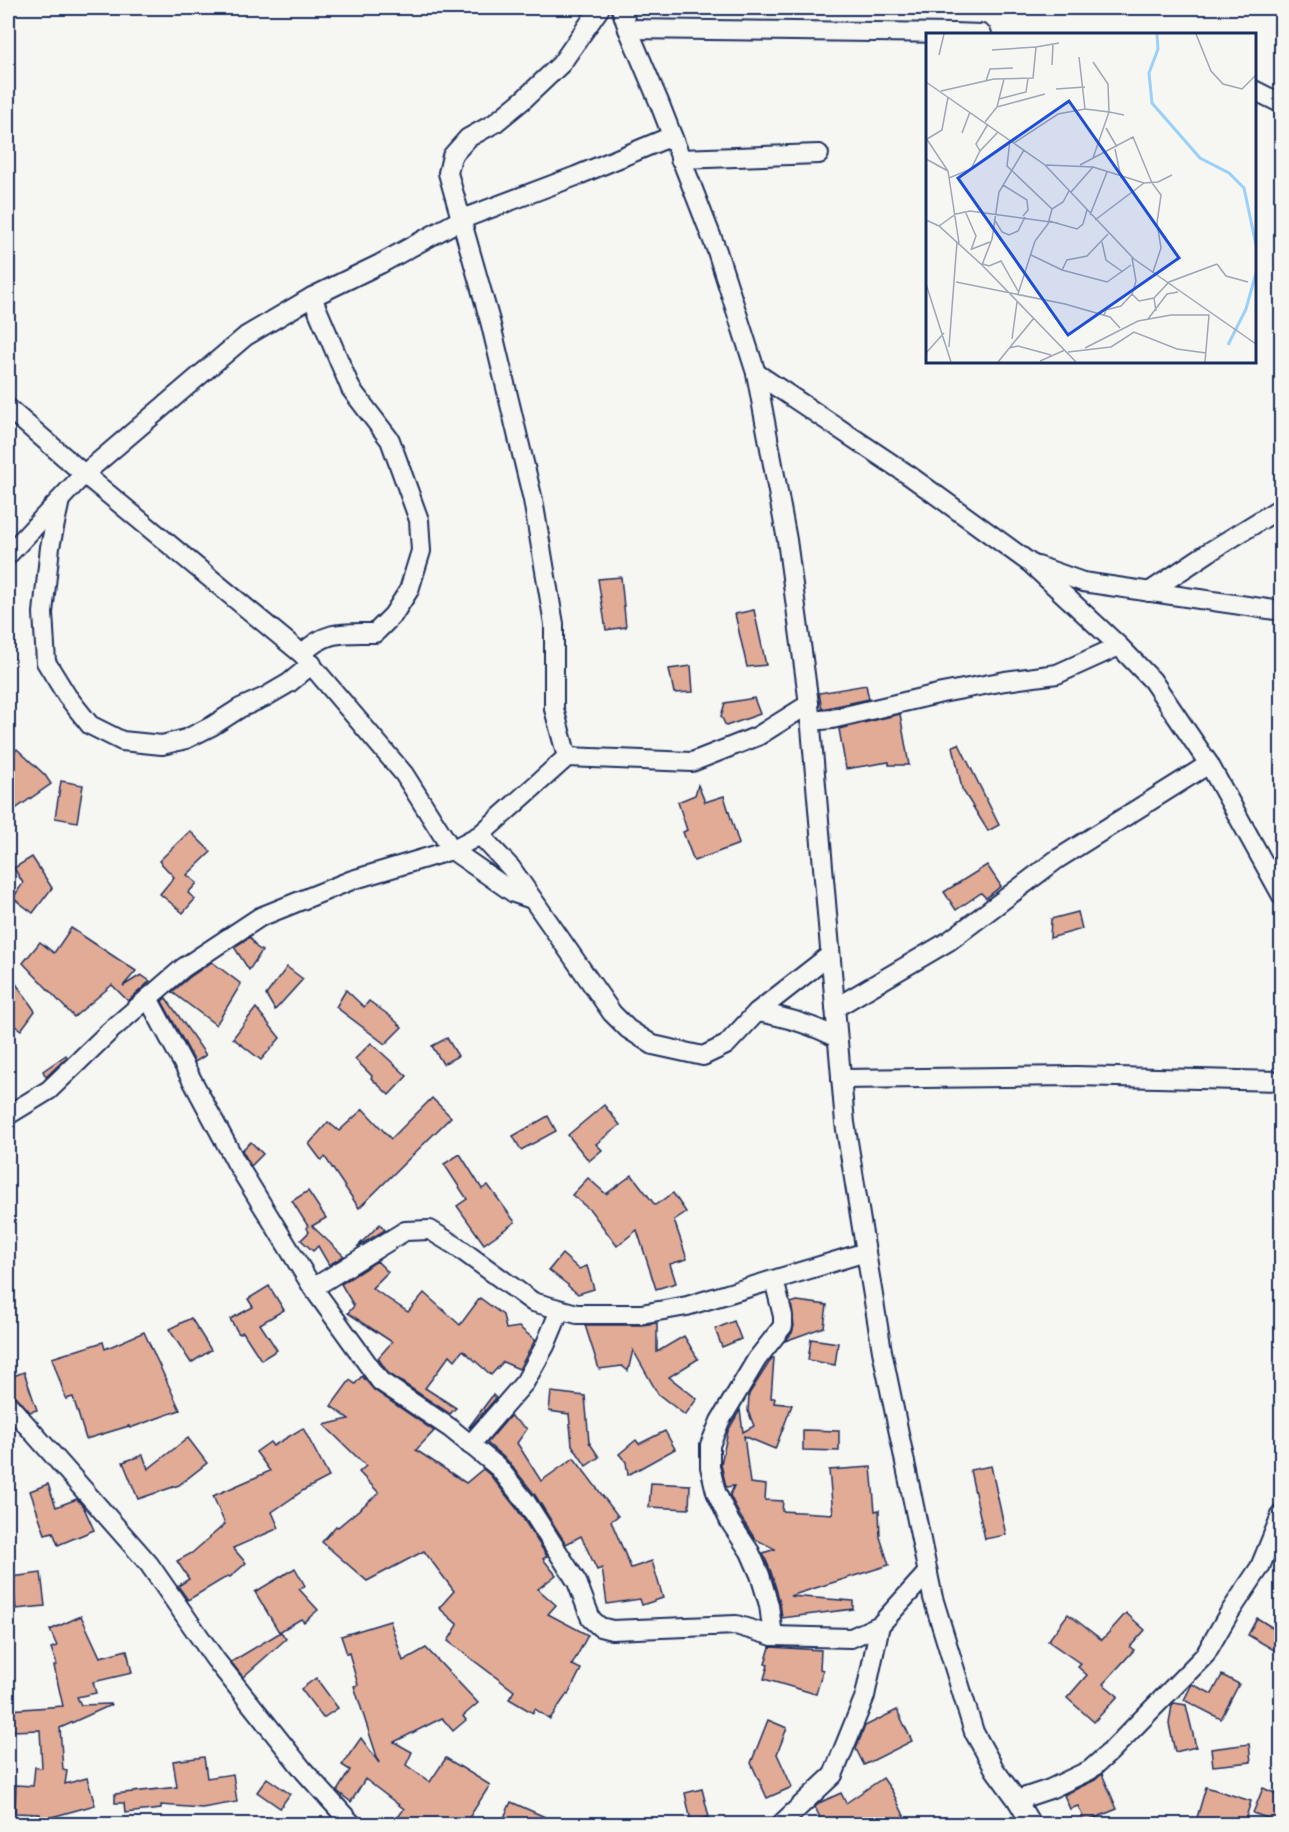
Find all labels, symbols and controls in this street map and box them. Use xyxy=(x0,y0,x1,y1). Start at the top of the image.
inset map xyxy=(926,33,1256,363)

